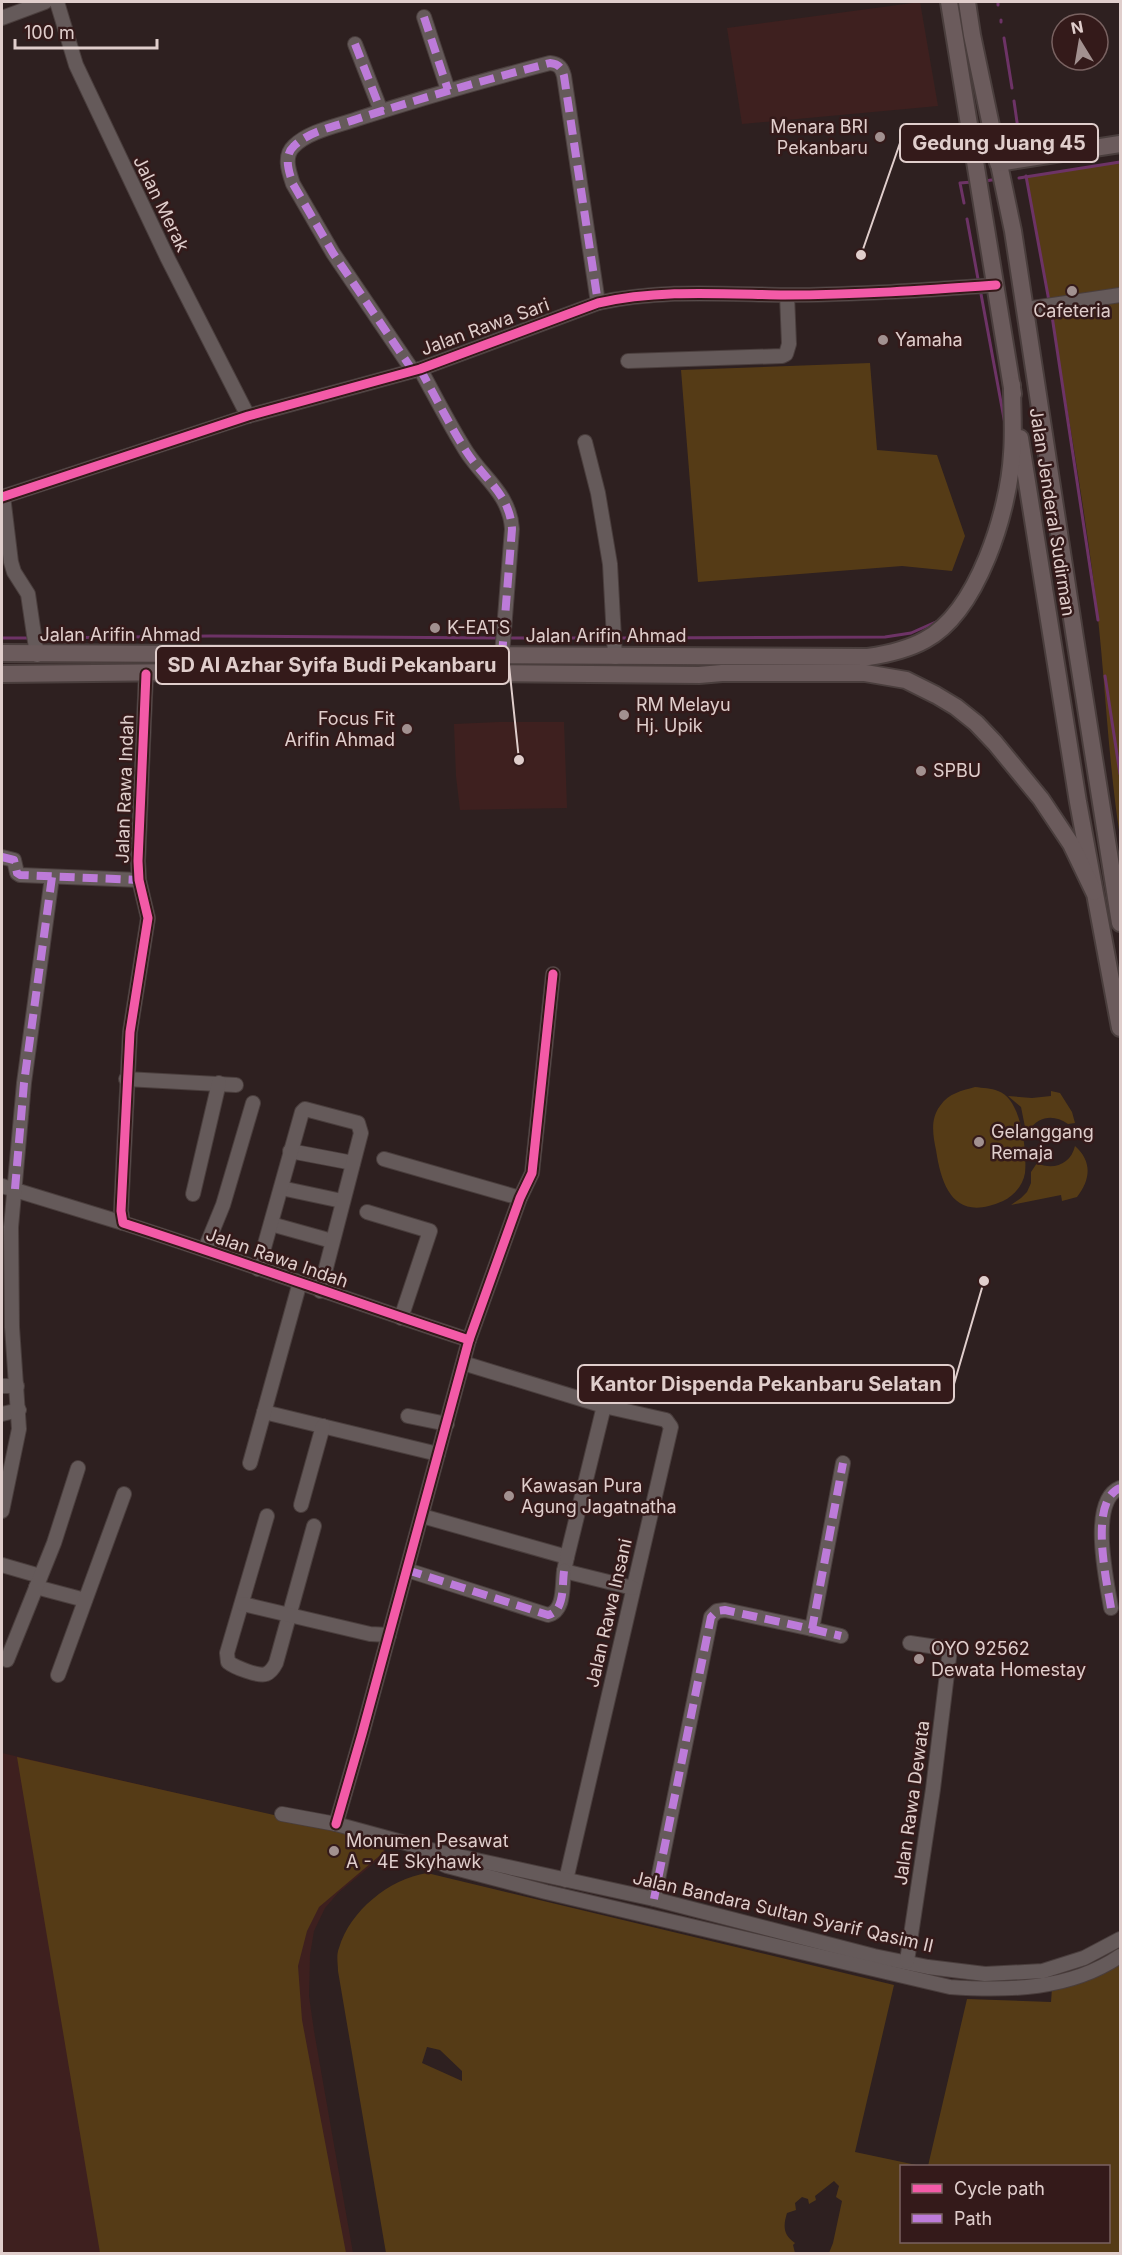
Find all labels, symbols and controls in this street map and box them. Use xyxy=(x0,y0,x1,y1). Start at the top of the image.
scale bar xyxy=(15,12,158,50)
north arrow xyxy=(1050,12,1110,72)
text: N xyxy=(1069,16,1085,38)
text: 100 m xyxy=(24,22,75,43)
place label: Menara BRI Pekanbaru xyxy=(770,116,868,158)
callout: Gedung Juang 45 xyxy=(900,124,1098,162)
marker: Menara BRI Pekanbaru xyxy=(873,130,887,144)
text: Gedung Juang 45 xyxy=(912,131,1086,155)
street label: Jalan Merak xyxy=(129,152,194,255)
marker: Cafeteria xyxy=(1065,284,1079,298)
street label: Jalan Rawa Sari xyxy=(418,294,552,360)
place label: Cafeteria xyxy=(1033,300,1111,321)
place label: Yamaha xyxy=(895,329,963,350)
marker: Yamaha xyxy=(876,333,890,347)
street label: Jalan Jenderal Sudirman xyxy=(1026,406,1079,618)
place label: K-EATS xyxy=(447,617,510,638)
marker: K-EATS xyxy=(428,621,442,635)
street label: Jalan Arifin Ahmad xyxy=(39,624,201,645)
street label: Jalan Arifin Ahmad xyxy=(525,625,687,646)
callout: SD Al Azhar Syifa Budi Pekanbaru xyxy=(156,646,509,684)
text: SD Al Azhar Syifa Budi Pekanbaru xyxy=(168,653,497,677)
place label: RM Melayu Hj. Upik xyxy=(636,694,731,736)
place label: Focus Fit Arifin Ahmad xyxy=(284,708,395,750)
marker: RM Melayu Hj. Upik xyxy=(617,708,631,722)
street label: Jalan Rawa Indah xyxy=(111,714,138,864)
marker: Focus Fit Arifin Ahmad xyxy=(400,722,414,736)
place label: SPBU xyxy=(933,760,981,781)
marker: SPBU xyxy=(914,764,928,778)
place label: Gelanggang Remaja xyxy=(991,1121,1094,1163)
marker: Gelanggang Remaja xyxy=(972,1135,986,1149)
street label: Jalan Rawa Indah xyxy=(203,1223,351,1292)
callout: Kantor Dispenda Pekanbaru Selatan xyxy=(578,1365,954,1403)
text: Kantor Dispenda Pekanbaru Selatan xyxy=(590,1372,942,1396)
place label: Kawasan Pura Agung Jagatnatha xyxy=(521,1475,677,1517)
marker: Kawasan Pura Agung Jagatnatha xyxy=(502,1489,516,1503)
street label: Jalan Rawa Insani xyxy=(581,1536,636,1689)
place label: OYO 92562 Dewata Homestay xyxy=(931,1638,1086,1680)
marker: OYO 92562 Dewata Homestay xyxy=(912,1652,926,1666)
street label: Jalan Rawa Dewata xyxy=(890,1719,933,1887)
place label: Monumen Pesawat A - 4E Skyhawk xyxy=(346,1830,509,1872)
marker: Monumen Pesawat A - 4E Skyhawk xyxy=(327,1844,341,1858)
street label: Jalan Bandara Sultan Syarif Qasim II xyxy=(631,1867,935,1956)
legend xyxy=(900,2165,1110,2243)
text: Cycle path xyxy=(954,2178,1045,2199)
text: Path xyxy=(954,2208,992,2229)

